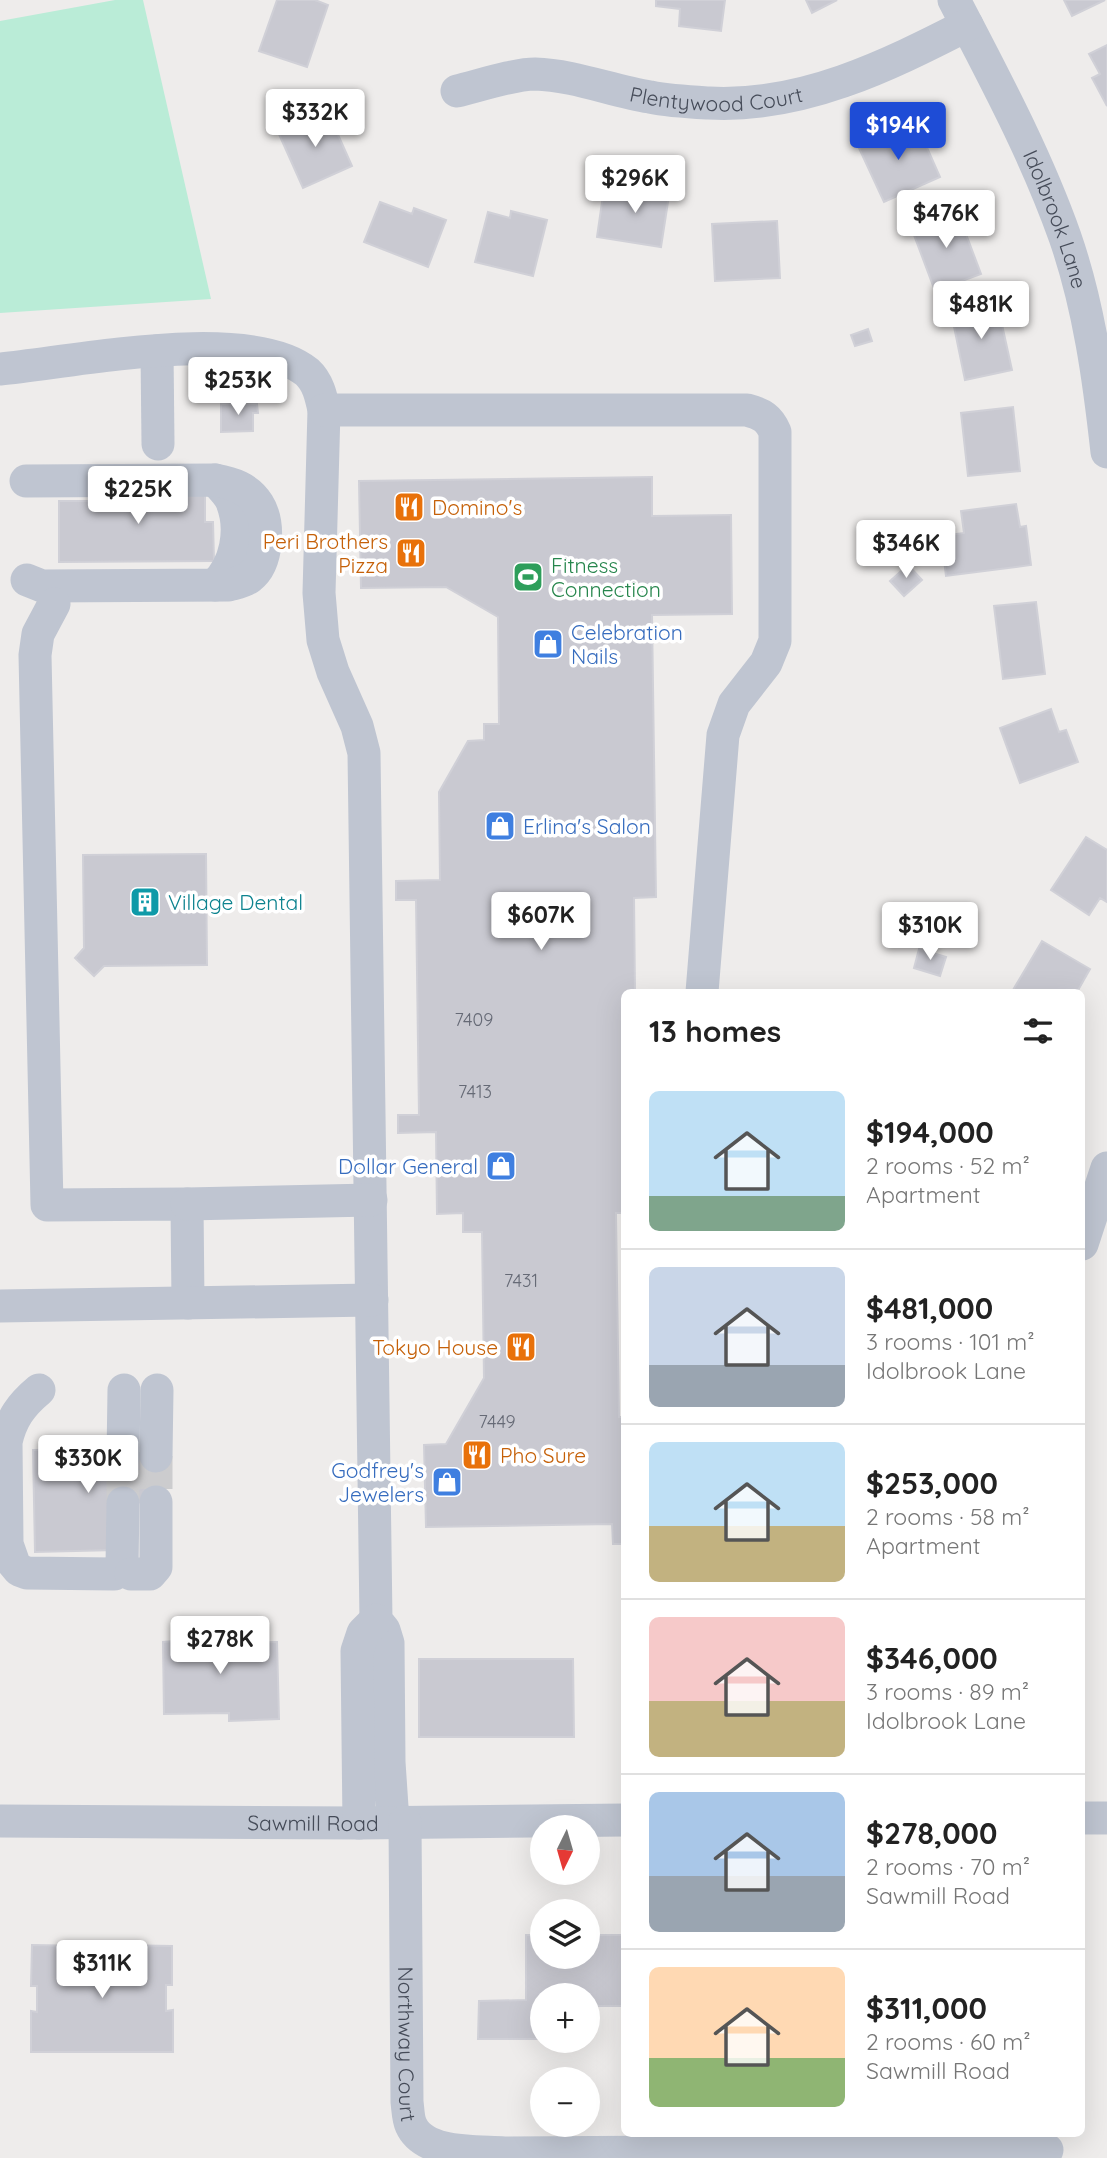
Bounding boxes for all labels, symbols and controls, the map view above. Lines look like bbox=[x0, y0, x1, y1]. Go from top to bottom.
street label: Plentywood Court bbox=[628, 80, 805, 116]
pin: $332K bbox=[266, 90, 364, 149]
text: $332K bbox=[282, 97, 348, 126]
pin: $194K bbox=[849, 102, 947, 162]
text: $194K bbox=[866, 110, 930, 139]
street label: Idolbrook Lane bbox=[1018, 146, 1093, 291]
pin: $296K bbox=[586, 156, 684, 215]
text: $296K bbox=[601, 163, 669, 192]
pin: $476K bbox=[897, 190, 995, 250]
text: $476K bbox=[913, 198, 979, 227]
pin: $481K bbox=[932, 282, 1030, 341]
text: $481K bbox=[949, 289, 1013, 318]
pin: $253K bbox=[189, 358, 287, 417]
text: $253K bbox=[204, 365, 272, 394]
pin: $225K bbox=[89, 466, 187, 526]
text: $225K bbox=[104, 474, 172, 503]
restaurant icon: Domino's bbox=[392, 490, 426, 524]
place label: Domino's bbox=[432, 494, 522, 520]
pin: $346K bbox=[857, 520, 955, 580]
place label: Peri Brothers Pizza bbox=[263, 528, 388, 578]
text: $346K bbox=[872, 528, 940, 557]
restaurant icon: Peri Brothers Pizza bbox=[394, 536, 428, 570]
place label: Fitness Connection bbox=[551, 552, 661, 602]
sports icon: Fitness Connection bbox=[511, 560, 545, 594]
place label: Celebration Nails bbox=[571, 619, 683, 669]
shop icon: Celebration Nails bbox=[531, 627, 565, 661]
shop icon: Erlina's Salon bbox=[483, 809, 517, 843]
place label: Erlina's Salon bbox=[523, 813, 651, 839]
building icon: Village Dental bbox=[128, 885, 162, 919]
place label: Village Dental bbox=[168, 889, 303, 915]
pin: $607K bbox=[492, 892, 590, 952]
text: $607K bbox=[507, 900, 575, 929]
pin: $310K bbox=[881, 902, 979, 962]
text: $310K bbox=[898, 910, 962, 939]
house number: 7409 bbox=[455, 1008, 493, 1031]
text: 13 homes bbox=[649, 1012, 781, 1050]
icon: filters bbox=[1019, 1012, 1057, 1050]
house number: 7413 bbox=[458, 1080, 492, 1103]
text: $194,000 bbox=[866, 1113, 994, 1151]
icon: home bbox=[705, 1119, 789, 1203]
shop icon: Dollar General bbox=[484, 1149, 518, 1183]
text: 2 rooms · 52 m² bbox=[866, 1151, 1030, 1180]
place label: Dollar General bbox=[338, 1153, 478, 1179]
text: Apartment bbox=[866, 1180, 980, 1209]
house number: 7431 bbox=[504, 1269, 538, 1292]
text: $481,000 bbox=[866, 1289, 993, 1327]
icon: home bbox=[705, 1295, 789, 1379]
text: 3 rooms · 101 m² bbox=[866, 1327, 1035, 1356]
restaurant icon: Tokyo House bbox=[504, 1330, 538, 1364]
place label: Tokyo House bbox=[372, 1334, 498, 1360]
text: Idolbrook Lane bbox=[866, 1356, 1026, 1385]
house number: 7449 bbox=[478, 1410, 516, 1433]
pin: $330K bbox=[39, 1436, 137, 1495]
restaurant icon: Pho Sure bbox=[460, 1438, 494, 1472]
place label: Pho Sure bbox=[500, 1442, 586, 1468]
text: $330K bbox=[54, 1443, 122, 1472]
place label: Godfrey's Jewelers bbox=[331, 1457, 424, 1507]
text: $253,000 bbox=[866, 1464, 998, 1502]
shop icon: Godfrey's Jewelers bbox=[430, 1465, 464, 1499]
icon: home bbox=[705, 1470, 789, 1554]
text: 2 rooms · 58 m² bbox=[866, 1502, 1029, 1531]
text: Apartment bbox=[866, 1531, 980, 1560]
pin: $278K bbox=[171, 1616, 269, 1676]
text: $278K bbox=[186, 1624, 254, 1653]
text: $346,000 bbox=[866, 1639, 998, 1677]
icon: home bbox=[705, 1645, 789, 1729]
text: 3 rooms · 89 m² bbox=[866, 1677, 1029, 1706]
text: Idolbrook Lane bbox=[866, 1706, 1026, 1735]
street label: Sawmill Road bbox=[247, 1809, 379, 1836]
text: $278,000 bbox=[866, 1814, 997, 1852]
north arrow bbox=[530, 1815, 600, 1885]
map controls bbox=[530, 1815, 600, 2137]
icon: home bbox=[705, 1820, 789, 1904]
text: 2 rooms · 70 m² bbox=[866, 1852, 1030, 1881]
text: Sawmill Road bbox=[866, 1881, 1010, 1910]
button: layers bbox=[530, 1899, 600, 1969]
pin: $311K bbox=[53, 1940, 151, 2000]
text: $311K bbox=[72, 1948, 132, 1977]
street label: Northway Court bbox=[393, 1966, 422, 2124]
button: + bbox=[530, 1983, 600, 2053]
text: $311,000 bbox=[866, 1989, 987, 2027]
icon: home bbox=[705, 1995, 789, 2079]
text: 2 rooms · 60 m² bbox=[866, 2027, 1031, 2056]
text: Sawmill Road bbox=[866, 2056, 1010, 2085]
button: − bbox=[530, 2067, 600, 2137]

